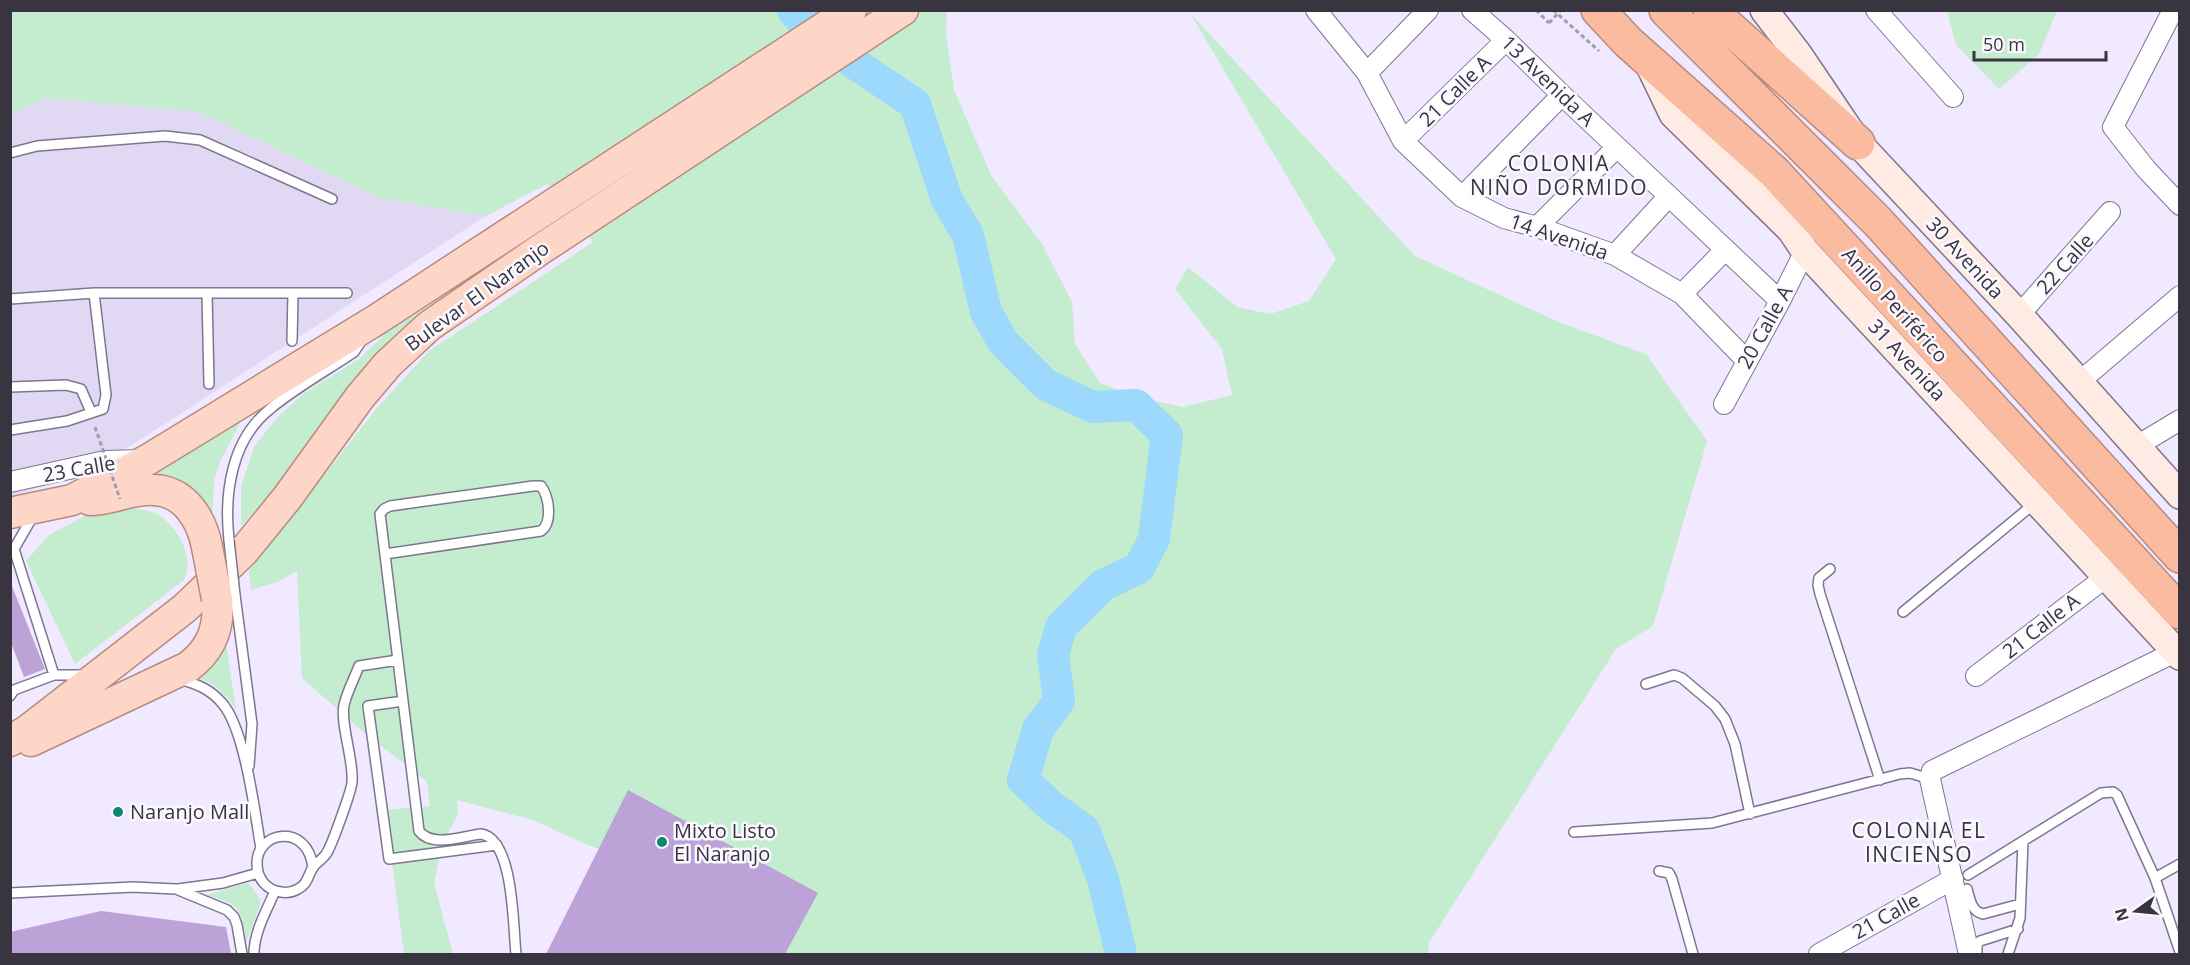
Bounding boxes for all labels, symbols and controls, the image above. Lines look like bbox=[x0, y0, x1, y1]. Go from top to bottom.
scale bar bbox=[1974, 24, 2106, 62]
street label: 13 Avenida A bbox=[1496, 29, 1601, 132]
text: 50 m bbox=[1983, 32, 2025, 56]
street label: 21 Calle A bbox=[1413, 49, 1497, 132]
district label: COLONIA NIÑO DORMIDO bbox=[1470, 149, 1648, 201]
street label: 14 Avenida bbox=[1506, 207, 1612, 266]
street label: 30 Avenida bbox=[1921, 211, 2010, 304]
street label: 22 Calle bbox=[2030, 227, 2099, 300]
street label: Bulevar El Naranjo bbox=[399, 234, 554, 357]
street label: Anillo Periférico bbox=[1836, 241, 1954, 368]
street label: 20 Calle A bbox=[1731, 280, 1799, 373]
street label: 31 Avenida bbox=[1863, 313, 1952, 406]
street label: 23 Calle bbox=[41, 449, 117, 488]
street label: 21 Calle A bbox=[1997, 587, 2085, 664]
place label: Naranjo Mall bbox=[130, 798, 249, 825]
marker: Naranjo Mall bbox=[111, 805, 125, 819]
district label: COLONIA EL INCIENSO bbox=[1852, 816, 1986, 868]
place label: Mixto Listo El Naranjo bbox=[674, 817, 776, 867]
marker: Mixto Listo El Naranjo bbox=[655, 835, 669, 849]
north arrow bbox=[2106, 881, 2166, 941]
street label: 21 Calle bbox=[1847, 886, 1924, 945]
text: N bbox=[2109, 906, 2134, 924]

